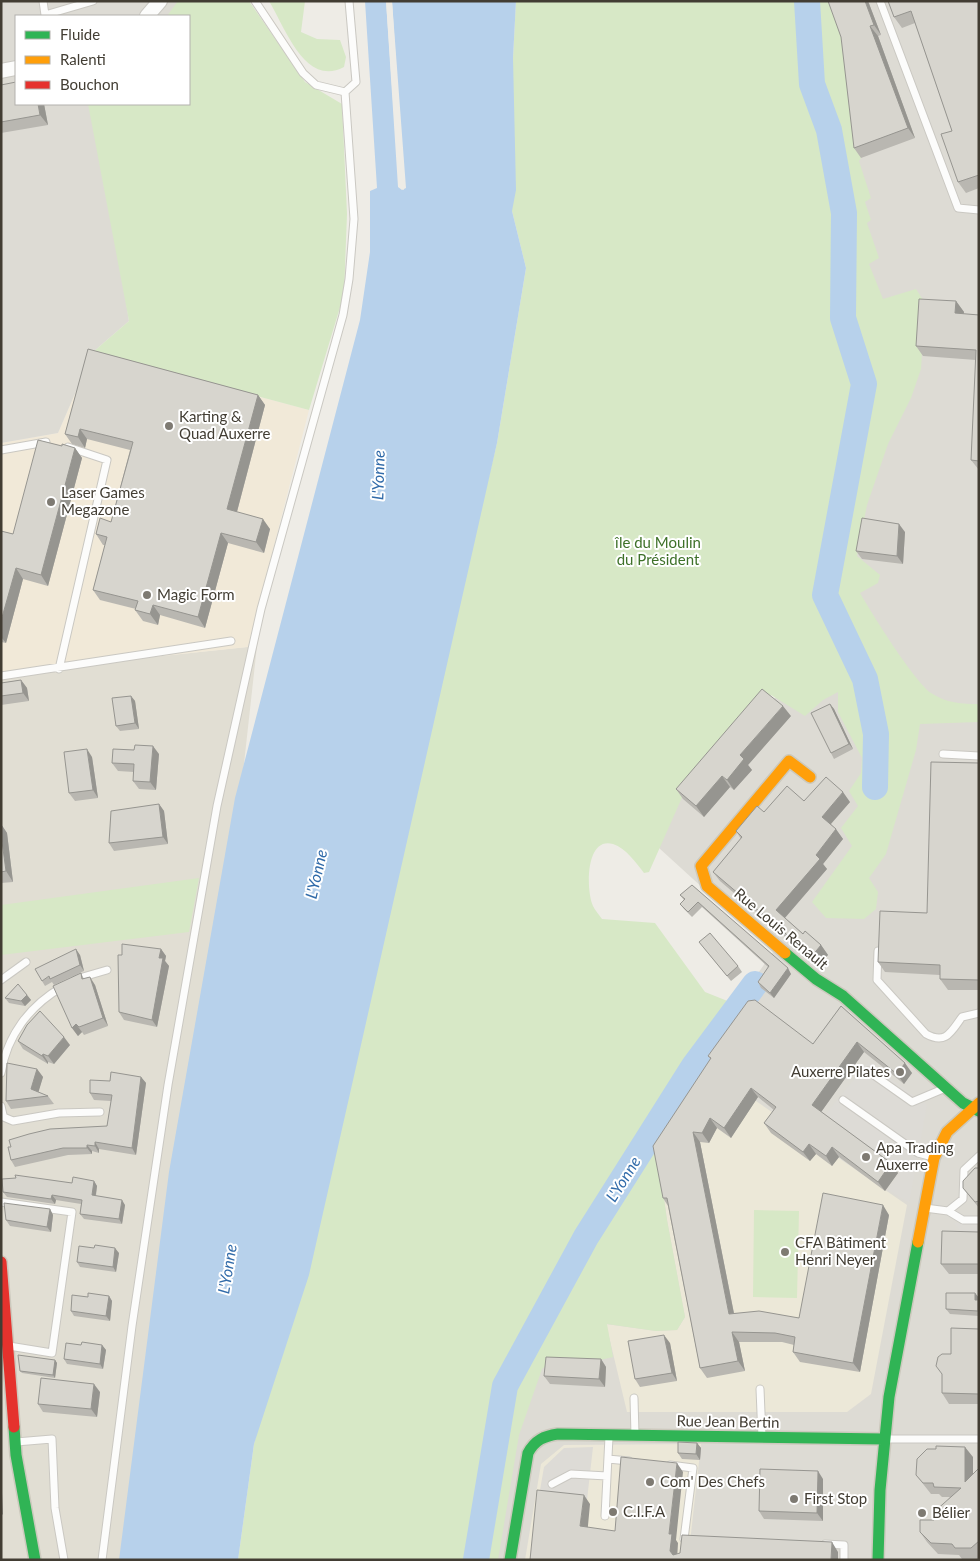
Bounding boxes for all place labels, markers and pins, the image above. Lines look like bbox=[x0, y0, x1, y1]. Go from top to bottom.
place label: Karting & Quad Auxerre bbox=[179, 407, 270, 442]
marker: Karting & Quad Auxerre bbox=[163, 420, 175, 432]
place label: Laser Games Megazone bbox=[61, 483, 145, 518]
marker: Laser Games Megazone bbox=[45, 496, 57, 508]
place label: Magic Form bbox=[157, 585, 235, 603]
marker: Magic Form bbox=[141, 589, 153, 601]
place label: Auxerre Pilates bbox=[791, 1062, 890, 1080]
marker: Auxerre Pilates bbox=[894, 1066, 906, 1078]
place label: Apa Trading Auxerre bbox=[876, 1138, 954, 1173]
marker: Apa Trading Auxerre bbox=[860, 1151, 872, 1163]
place label: CFA Bâtiment Henri Neyer bbox=[795, 1233, 887, 1268]
marker: CFA Bâtiment Henri Neyer bbox=[779, 1246, 791, 1258]
place label: Com' Des Chefs bbox=[660, 1472, 765, 1490]
marker: Com' Des Chefs bbox=[644, 1476, 656, 1488]
place label: First Stop bbox=[804, 1489, 867, 1507]
marker: First Stop bbox=[788, 1493, 800, 1505]
place label: C.I.F.A bbox=[623, 1502, 666, 1520]
place label: Bélier bbox=[932, 1503, 971, 1521]
marker: C.I.F.A bbox=[607, 1506, 619, 1518]
marker: Bélier bbox=[916, 1507, 928, 1519]

